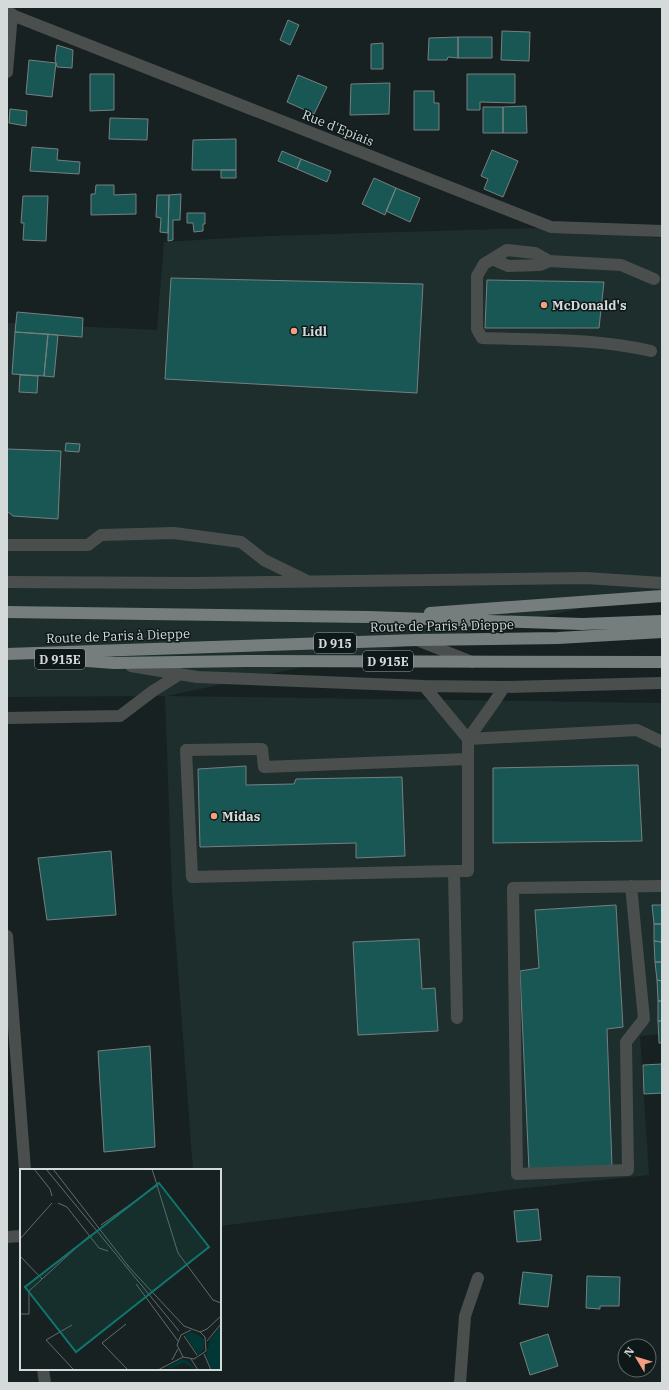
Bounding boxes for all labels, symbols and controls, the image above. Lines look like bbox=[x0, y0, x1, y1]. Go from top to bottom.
street label: Rue d'Epiais bbox=[300, 106, 376, 150]
place label: McDonald's bbox=[552, 297, 627, 314]
marker: McDonald's bbox=[539, 300, 549, 310]
place label: Lidl bbox=[302, 323, 327, 340]
marker: Lidl bbox=[289, 326, 299, 336]
street label: Route de Paris à Dieppe bbox=[370, 616, 514, 636]
street label: Route de Paris à Dieppe bbox=[46, 625, 190, 647]
road number: D 915 bbox=[314, 633, 356, 653]
road number: D 915E bbox=[35, 649, 85, 669]
road number: D 915E bbox=[363, 651, 413, 671]
place label: Midas bbox=[222, 808, 261, 825]
marker: Midas bbox=[209, 811, 219, 821]
inset map bbox=[20, 1169, 221, 1370]
north arrow bbox=[617, 1338, 657, 1378]
text: N bbox=[621, 1344, 637, 1360]

